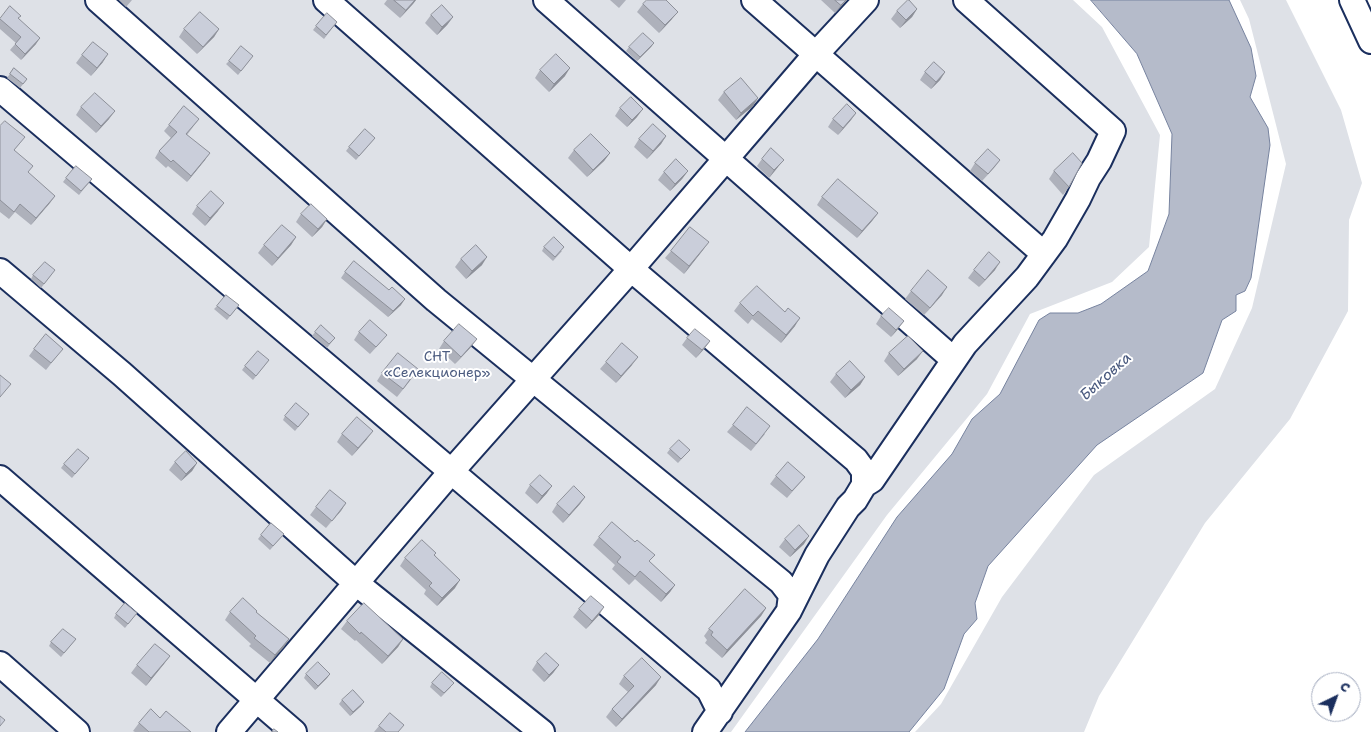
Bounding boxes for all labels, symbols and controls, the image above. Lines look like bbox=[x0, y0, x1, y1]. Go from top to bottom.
park label: СНТ «Селекционер» bbox=[384, 349, 490, 382]
water label: Быковка bbox=[1076, 349, 1136, 405]
north arrow bbox=[1311, 672, 1361, 722]
text: С bbox=[1336, 677, 1355, 696]

